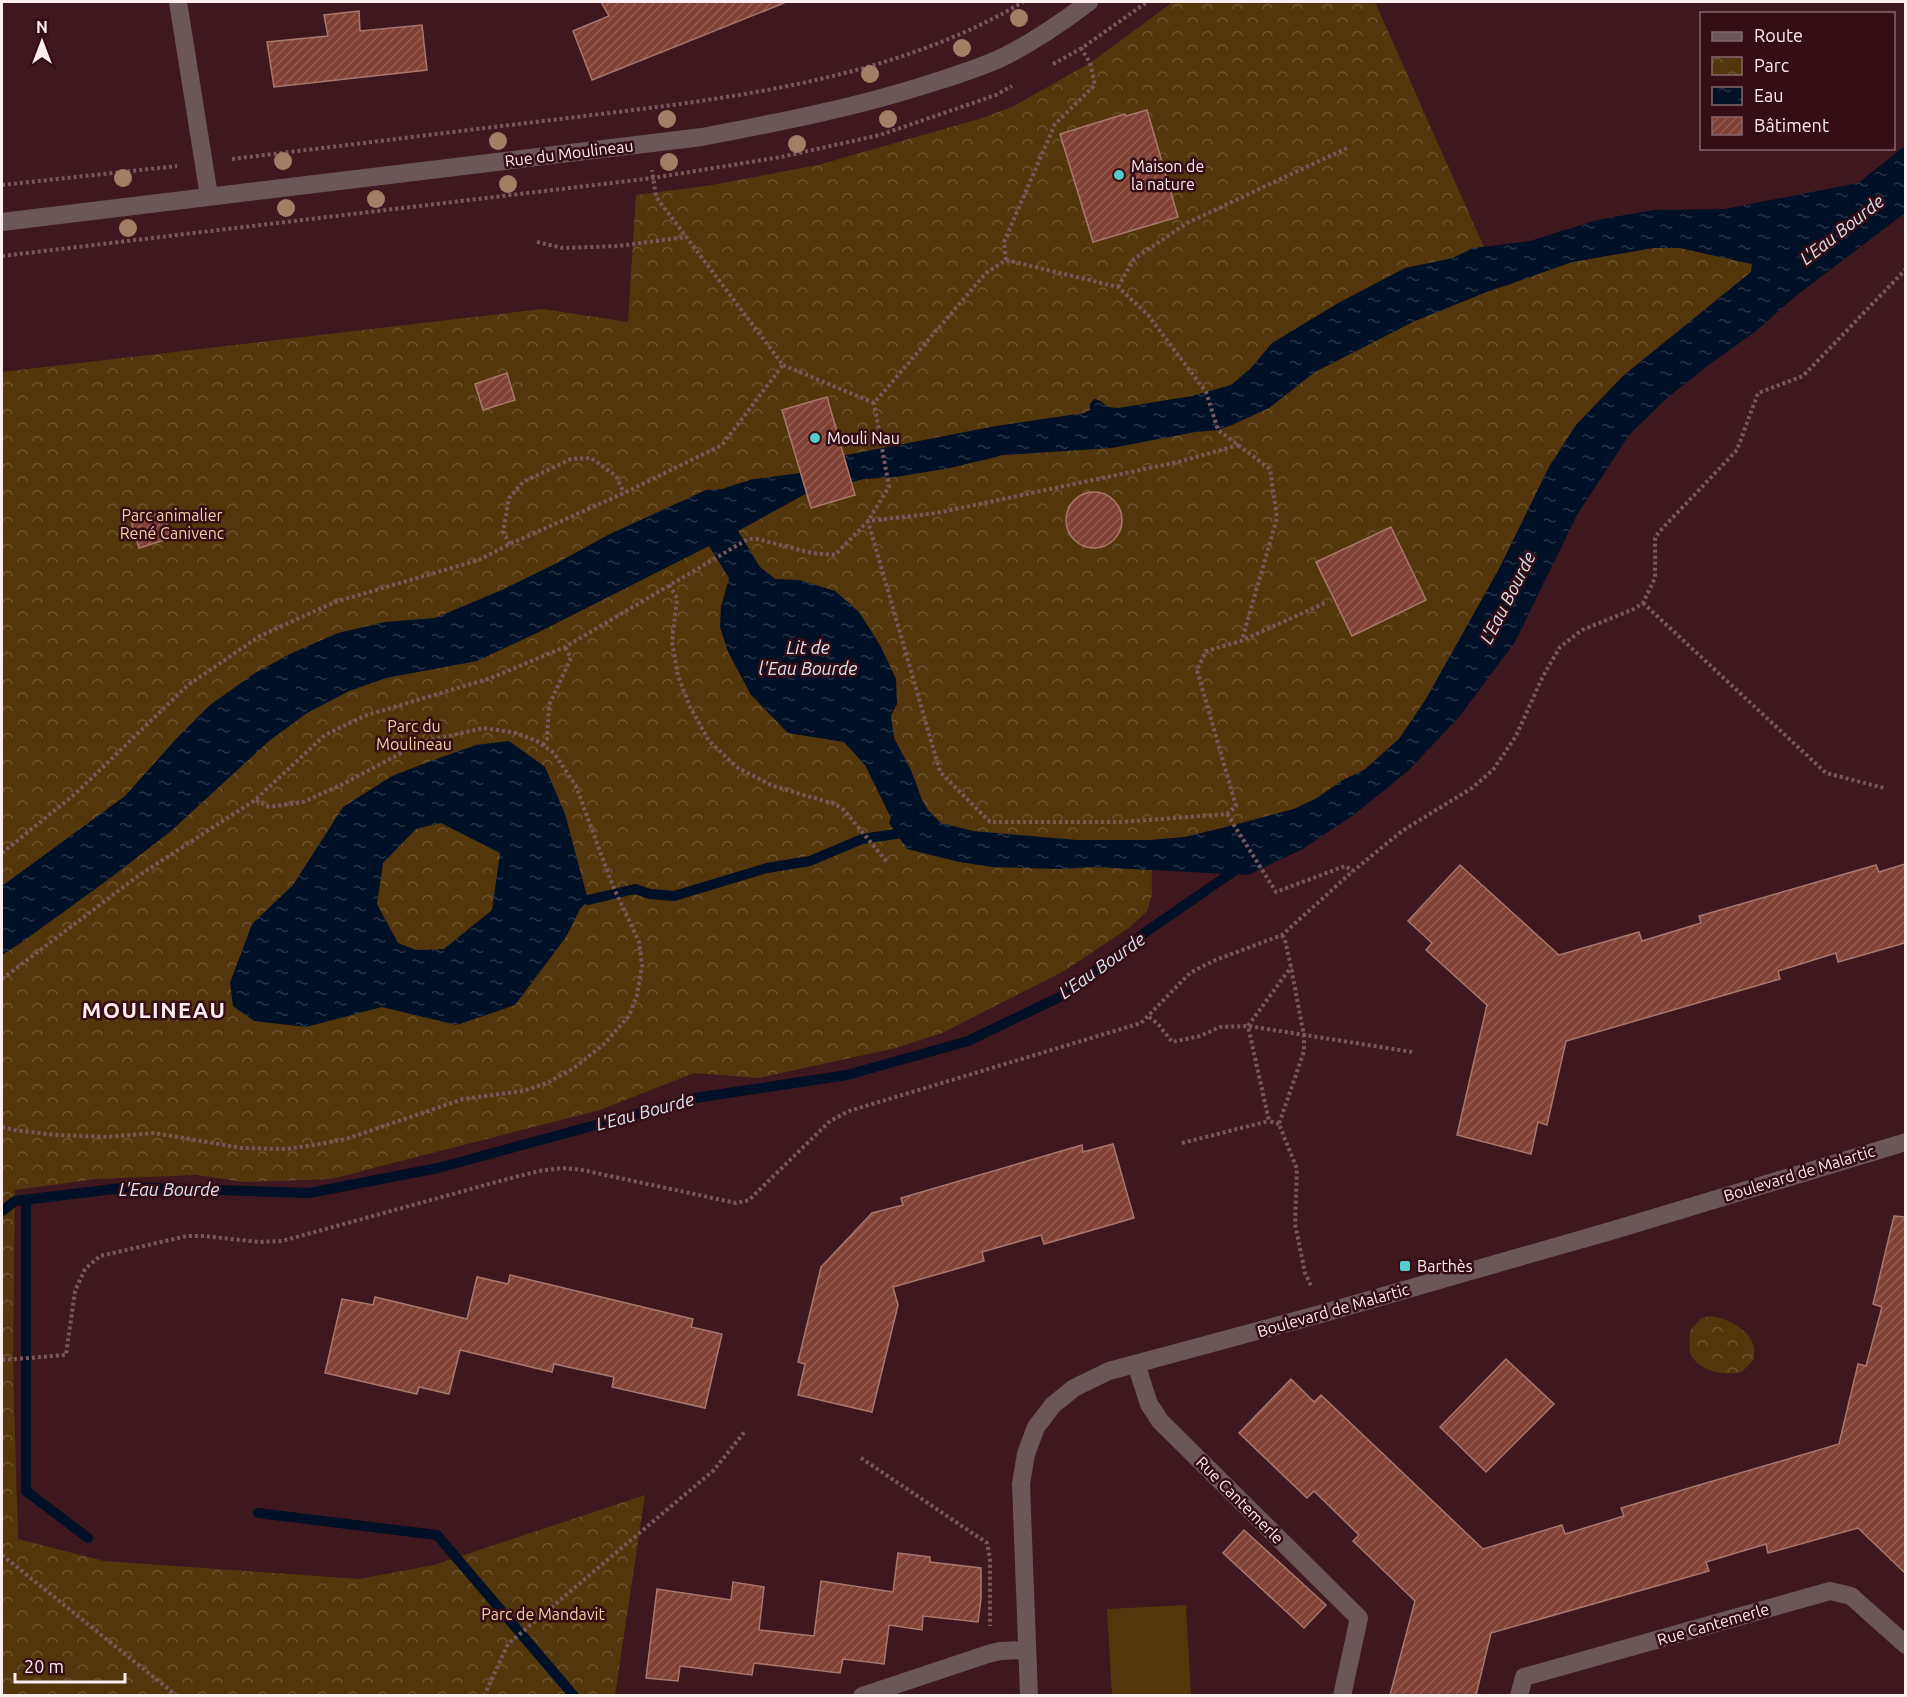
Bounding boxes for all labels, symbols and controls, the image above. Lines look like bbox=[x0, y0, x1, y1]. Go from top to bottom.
north arrow bbox=[12, 12, 72, 72]
legend bbox=[1700, 12, 1895, 150]
text: N bbox=[36, 18, 48, 36]
text: Route bbox=[1754, 25, 1803, 45]
text: Parc bbox=[1754, 55, 1789, 75]
text: Eau bbox=[1754, 85, 1784, 105]
text: Bâtiment bbox=[1754, 115, 1829, 135]
street label: Rue du Moulineau bbox=[504, 136, 634, 170]
place label: Maison de la nature bbox=[1131, 157, 1204, 193]
marker: Maison de la nature bbox=[1112, 168, 1126, 182]
water label: L'Eau Bourde bbox=[1796, 190, 1887, 268]
place label: Mouli Nau bbox=[827, 429, 900, 447]
marker: Mouli Nau bbox=[808, 431, 822, 445]
park label: Parc animalier René Canivenc bbox=[120, 506, 225, 542]
water label: L'Eau Bourde bbox=[1475, 548, 1539, 647]
water label: Lit de l'Eau Bourde bbox=[759, 637, 857, 678]
park label: Parc du Moulineau bbox=[376, 717, 452, 753]
water label: L'Eau Bourde bbox=[1054, 928, 1148, 1002]
district label: MOULINEAU bbox=[82, 997, 226, 1022]
water label: L'Eau Bourde bbox=[594, 1088, 696, 1134]
street label: Boulevard de Malartic bbox=[1721, 1141, 1877, 1205]
water label: L'Eau Bourde bbox=[119, 1179, 219, 1199]
place label: Barthès bbox=[1417, 1257, 1473, 1275]
marker: Barthès bbox=[1398, 1259, 1412, 1273]
street label: Boulevard de Malartic bbox=[1255, 1280, 1411, 1340]
street label: Rue Cantemerle bbox=[1193, 1453, 1287, 1547]
street label: Rue Cantemerle bbox=[1655, 1599, 1771, 1649]
park label: Parc de Mandavit bbox=[481, 1605, 605, 1623]
scale bar bbox=[15, 1646, 124, 1684]
text: 20 m bbox=[24, 1656, 64, 1676]

